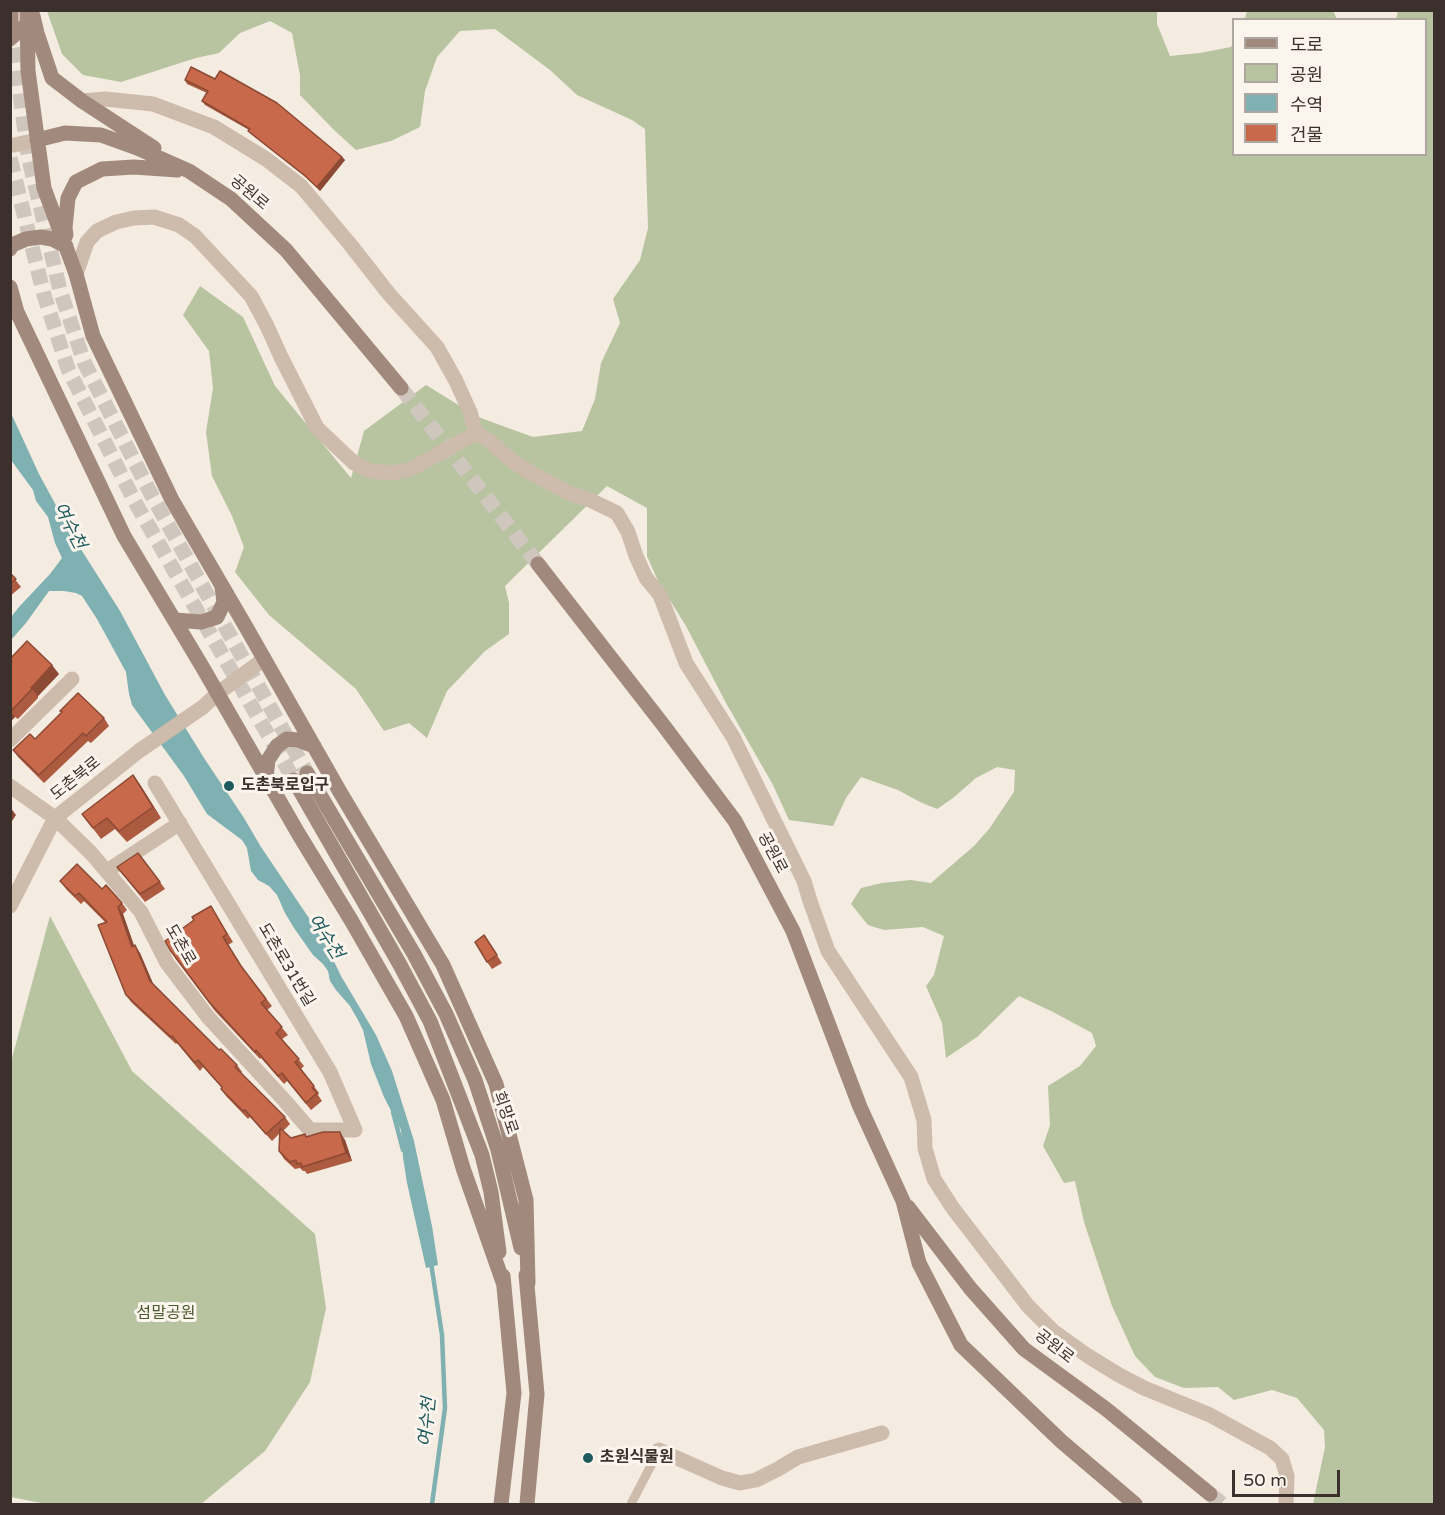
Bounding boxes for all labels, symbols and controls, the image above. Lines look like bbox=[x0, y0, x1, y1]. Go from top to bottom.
legend bbox=[1232, 18, 1427, 156]
text: 도로 bbox=[1290, 34, 1323, 56]
text: 공원 bbox=[1290, 64, 1323, 86]
text: 수역 bbox=[1290, 94, 1323, 116]
text: 건물 bbox=[1290, 124, 1323, 146]
street label: 공원로 bbox=[226, 171, 272, 215]
water label: 여수천 bbox=[48, 499, 90, 553]
street label: 도촌북로 bbox=[47, 753, 105, 805]
place label: 도촌북로입구 bbox=[241, 776, 329, 796]
marker: 도촌북로입구 bbox=[222, 779, 236, 793]
street label: 공원로 bbox=[753, 829, 791, 877]
water label: 여수천 bbox=[302, 910, 348, 964]
street label: 도촌로31번길 bbox=[254, 920, 318, 1010]
street label: 도촌로 bbox=[161, 921, 199, 969]
street label: 희망로 bbox=[489, 1089, 521, 1137]
park label: 섬말공원 bbox=[137, 1304, 195, 1324]
street label: 공원로 bbox=[1031, 1326, 1077, 1368]
water label: 여수천 bbox=[415, 1396, 441, 1448]
place label: 초원식물원 bbox=[600, 1448, 674, 1468]
marker: 초원식물원 bbox=[581, 1451, 595, 1465]
scale bar bbox=[1235, 1458, 1343, 1496]
text: 50 m bbox=[1243, 1469, 1287, 1491]

